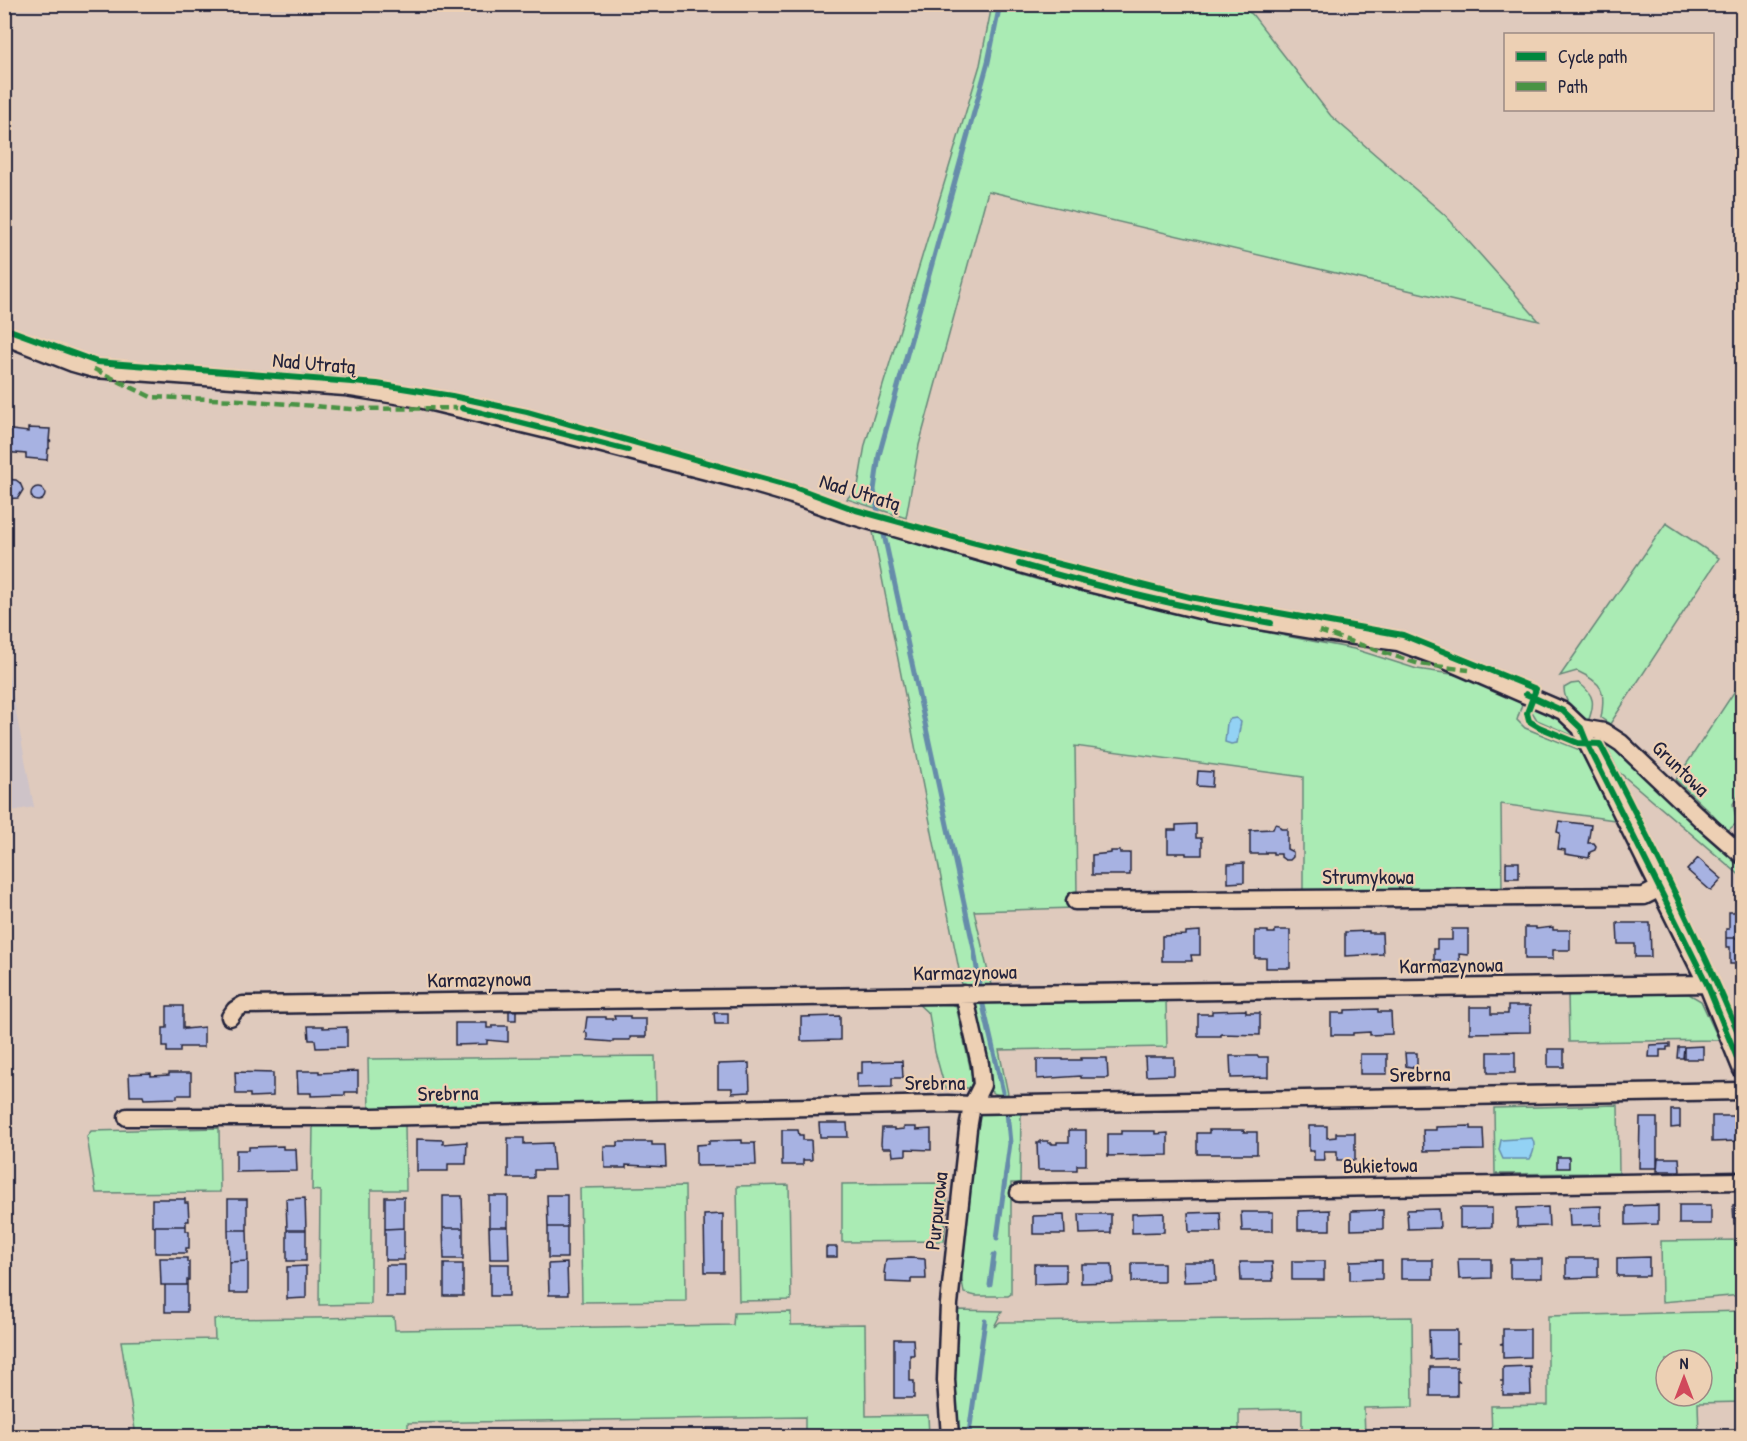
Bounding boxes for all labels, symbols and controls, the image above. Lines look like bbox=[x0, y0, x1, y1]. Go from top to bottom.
legend bbox=[1504, 33, 1714, 111]
text: Cycle path bbox=[1558, 44, 1628, 69]
text: Path bbox=[1558, 74, 1588, 99]
street label: Nad Utratą bbox=[271, 345, 358, 381]
street label: Nad Utratą bbox=[816, 466, 906, 519]
street label: Gruntowa bbox=[1646, 733, 1716, 803]
street label: Strumykowa bbox=[1322, 862, 1414, 891]
street label: Karmazynowa bbox=[1399, 950, 1503, 980]
street label: Karmazynowa bbox=[913, 957, 1017, 987]
street label: Karmazynowa bbox=[427, 964, 531, 994]
street label: Srebrna bbox=[1389, 1059, 1451, 1089]
street label: Srebrna bbox=[905, 1068, 965, 1097]
street label: Srebrna bbox=[417, 1078, 479, 1108]
street label: Bukietowa bbox=[1343, 1150, 1417, 1180]
street label: Purpurowa bbox=[917, 1170, 955, 1252]
north arrow bbox=[1654, 1348, 1714, 1408]
text: N bbox=[1680, 1352, 1689, 1374]

